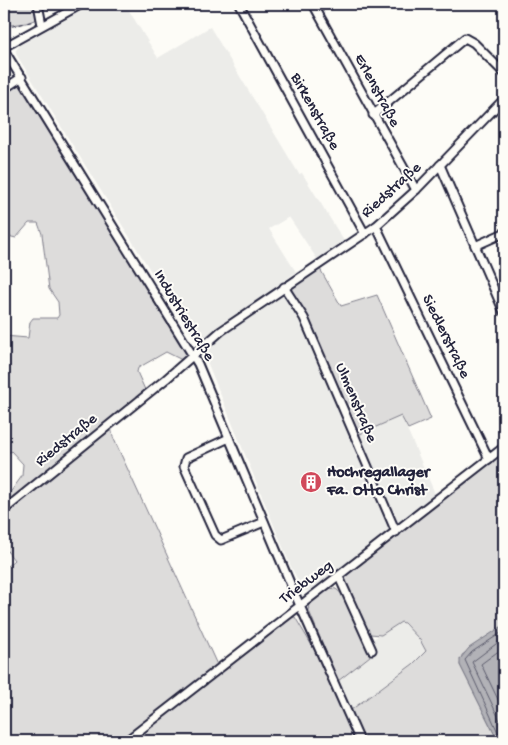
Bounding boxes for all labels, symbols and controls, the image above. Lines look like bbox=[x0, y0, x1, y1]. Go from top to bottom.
street label: Erlenstraße bbox=[349, 51, 404, 131]
street label: Birkenstraße bbox=[285, 69, 343, 155]
street label: Riedstraße bbox=[358, 159, 427, 223]
street label: Industriestraße bbox=[148, 267, 218, 366]
street label: Siedlerstraße bbox=[417, 292, 474, 383]
street label: Ulmenstraße bbox=[330, 360, 381, 446]
street label: Riedstraße bbox=[32, 410, 102, 472]
place label: Hochregallager Fa. Otto Christ bbox=[326, 464, 432, 501]
building icon: Hochregallager Fa. Otto Christ bbox=[299, 470, 323, 494]
street label: Triebweg bbox=[276, 557, 337, 610]

